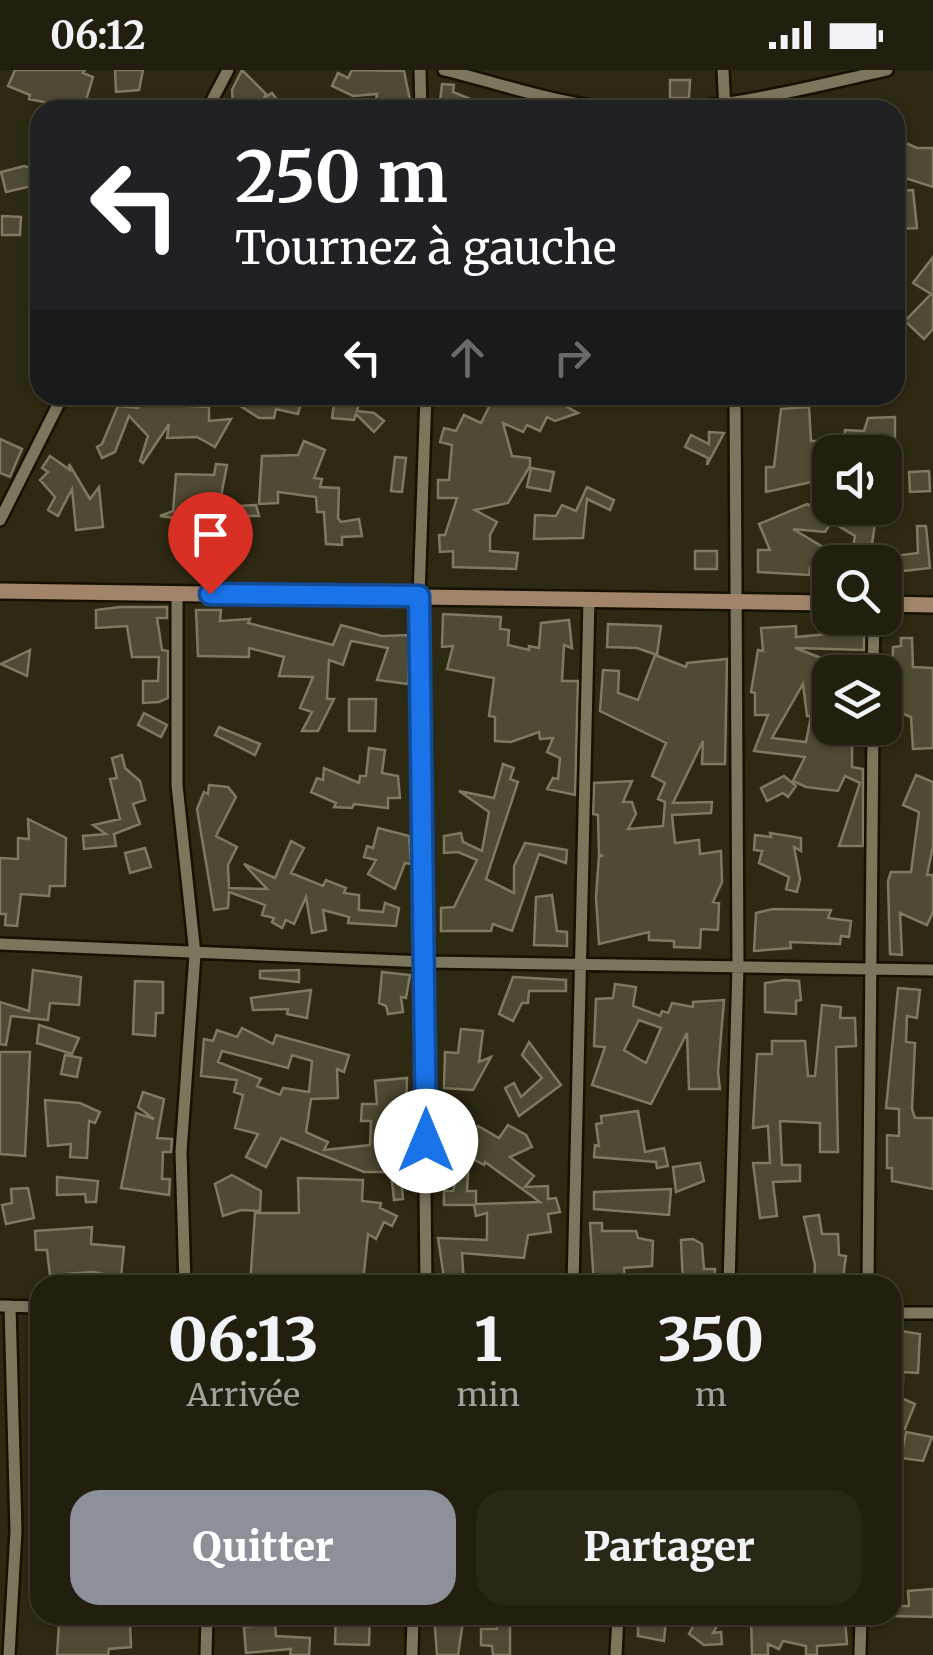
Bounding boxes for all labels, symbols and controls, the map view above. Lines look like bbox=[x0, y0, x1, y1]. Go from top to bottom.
text: 06:12 bbox=[50, 12, 146, 59]
text: 250 m bbox=[235, 133, 448, 221]
icon: left bbox=[70, 140, 200, 270]
text: Tournez à gauche bbox=[235, 220, 617, 276]
icon: left bbox=[335, 330, 390, 385]
icon: ahead bbox=[440, 330, 495, 385]
icon: right bbox=[545, 330, 600, 385]
map controls bbox=[812, 435, 902, 745]
button: sound bbox=[812, 435, 902, 525]
pin bbox=[168, 492, 253, 595]
icon: arrive bbox=[183, 507, 238, 562]
button: search bbox=[812, 545, 902, 635]
button: layers bbox=[812, 655, 902, 745]
position arrow bbox=[374, 1089, 478, 1193]
text: 06:13 bbox=[168, 1302, 319, 1377]
text: 1 bbox=[474, 1302, 502, 1377]
text: 350 bbox=[658, 1302, 764, 1377]
text: Arrivée bbox=[187, 1375, 300, 1415]
text: min bbox=[457, 1375, 520, 1415]
text: m bbox=[695, 1375, 727, 1415]
button: Quitter bbox=[70, 1490, 456, 1605]
button: Partager bbox=[476, 1490, 862, 1605]

